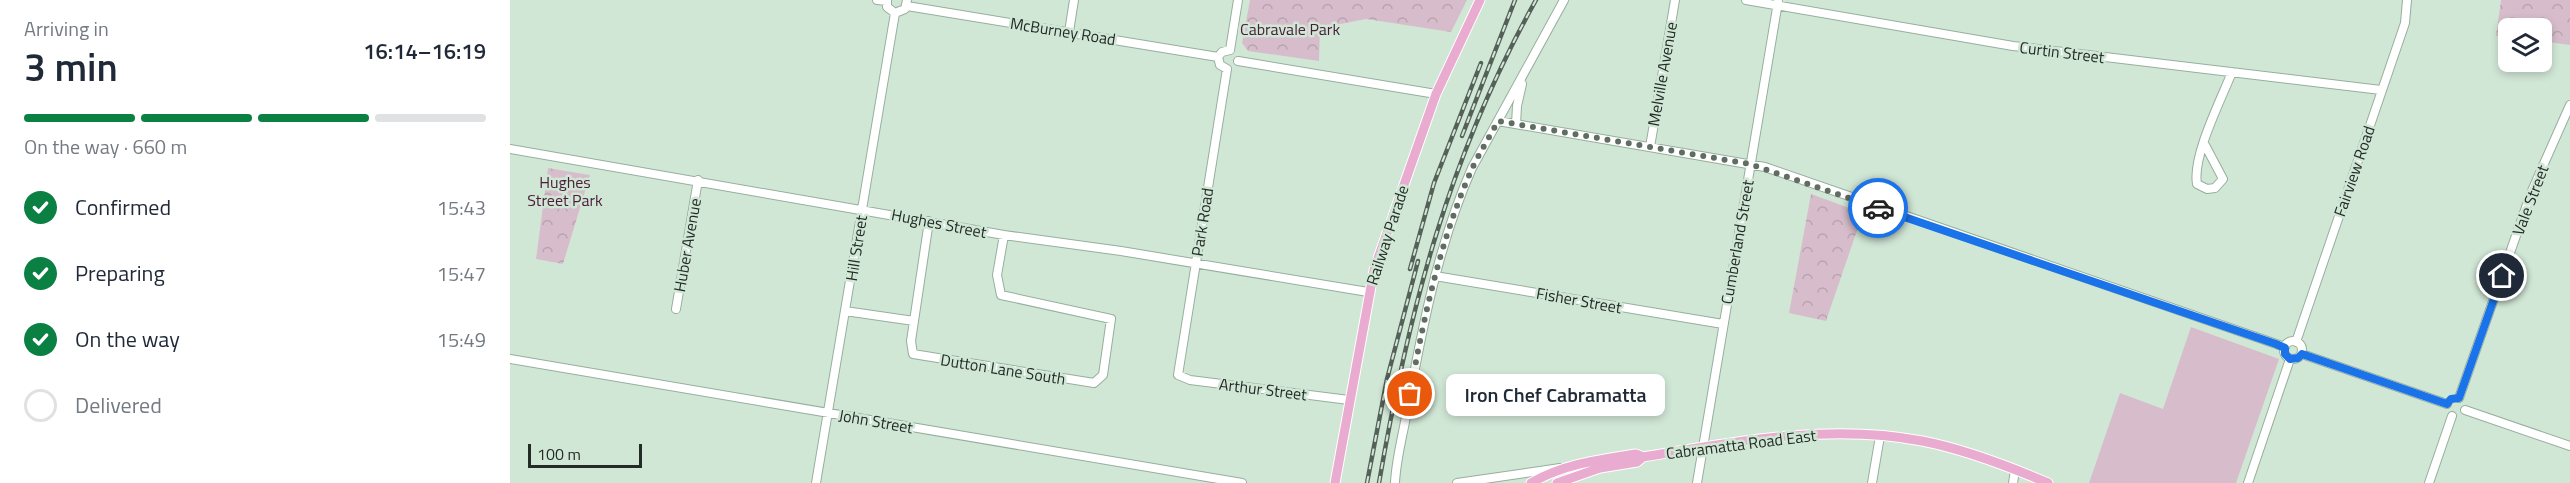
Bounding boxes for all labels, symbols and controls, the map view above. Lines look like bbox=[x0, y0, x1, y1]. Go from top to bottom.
street label: McBurney Road bbox=[1008, 11, 1118, 51]
text: Arriving in bbox=[24, 13, 109, 44]
park label: Cabravale Park bbox=[1240, 17, 1340, 41]
map controls bbox=[2498, 18, 2552, 72]
button: layers bbox=[2498, 18, 2552, 72]
street label: Melville Avenue bbox=[1641, 20, 1683, 128]
text: 16:14–16:19 bbox=[363, 34, 486, 68]
street label: Curtin Street bbox=[2018, 35, 2106, 69]
text: 3 min bbox=[24, 37, 118, 96]
street label: Fairview Road bbox=[2327, 122, 2381, 220]
text: On the way · 660 m bbox=[24, 131, 187, 162]
street label: Vale Street bbox=[2506, 161, 2554, 239]
park label: Hughes Street Park bbox=[527, 170, 603, 212]
street label: Cumberland Street bbox=[1714, 178, 1760, 306]
courier bbox=[1848, 178, 1908, 238]
street label: Railway Parade bbox=[1360, 182, 1414, 288]
street label: Park Road bbox=[1185, 186, 1219, 258]
text: Confirmed bbox=[75, 190, 171, 224]
icon: check bbox=[24, 191, 57, 224]
text: 15:43 bbox=[437, 192, 486, 223]
icon: car bbox=[1862, 192, 1895, 225]
street label: Huber Avenue bbox=[667, 196, 707, 294]
street label: Hughes Street bbox=[889, 202, 989, 244]
street label: Hill Street bbox=[839, 213, 873, 283]
pin bbox=[2476, 250, 2527, 301]
text: Preparing bbox=[75, 256, 165, 290]
icon: check bbox=[24, 257, 57, 290]
text: 15:47 bbox=[437, 258, 486, 289]
icon: home bbox=[2485, 259, 2518, 292]
street label: Fisher Street bbox=[1534, 281, 1624, 319]
text: On the way bbox=[75, 322, 180, 356]
icon: check bbox=[24, 323, 57, 356]
text: 15:49 bbox=[437, 324, 486, 355]
street label: Dutton Lane South bbox=[939, 347, 1067, 391]
pin bbox=[1384, 368, 1435, 419]
street label: Arthur Street bbox=[1218, 372, 1309, 406]
callout: Iron Chef Cabramatta bbox=[1446, 373, 1665, 415]
icon: bag bbox=[1393, 377, 1426, 410]
text: Iron Chef Cabramatta bbox=[1464, 379, 1647, 410]
text: Delivered bbox=[75, 388, 162, 422]
street label: John Street bbox=[837, 403, 915, 439]
street label: Cabramatta Road East bbox=[1665, 423, 1818, 465]
scale bar bbox=[528, 441, 642, 468]
text: 100 m bbox=[537, 442, 581, 466]

